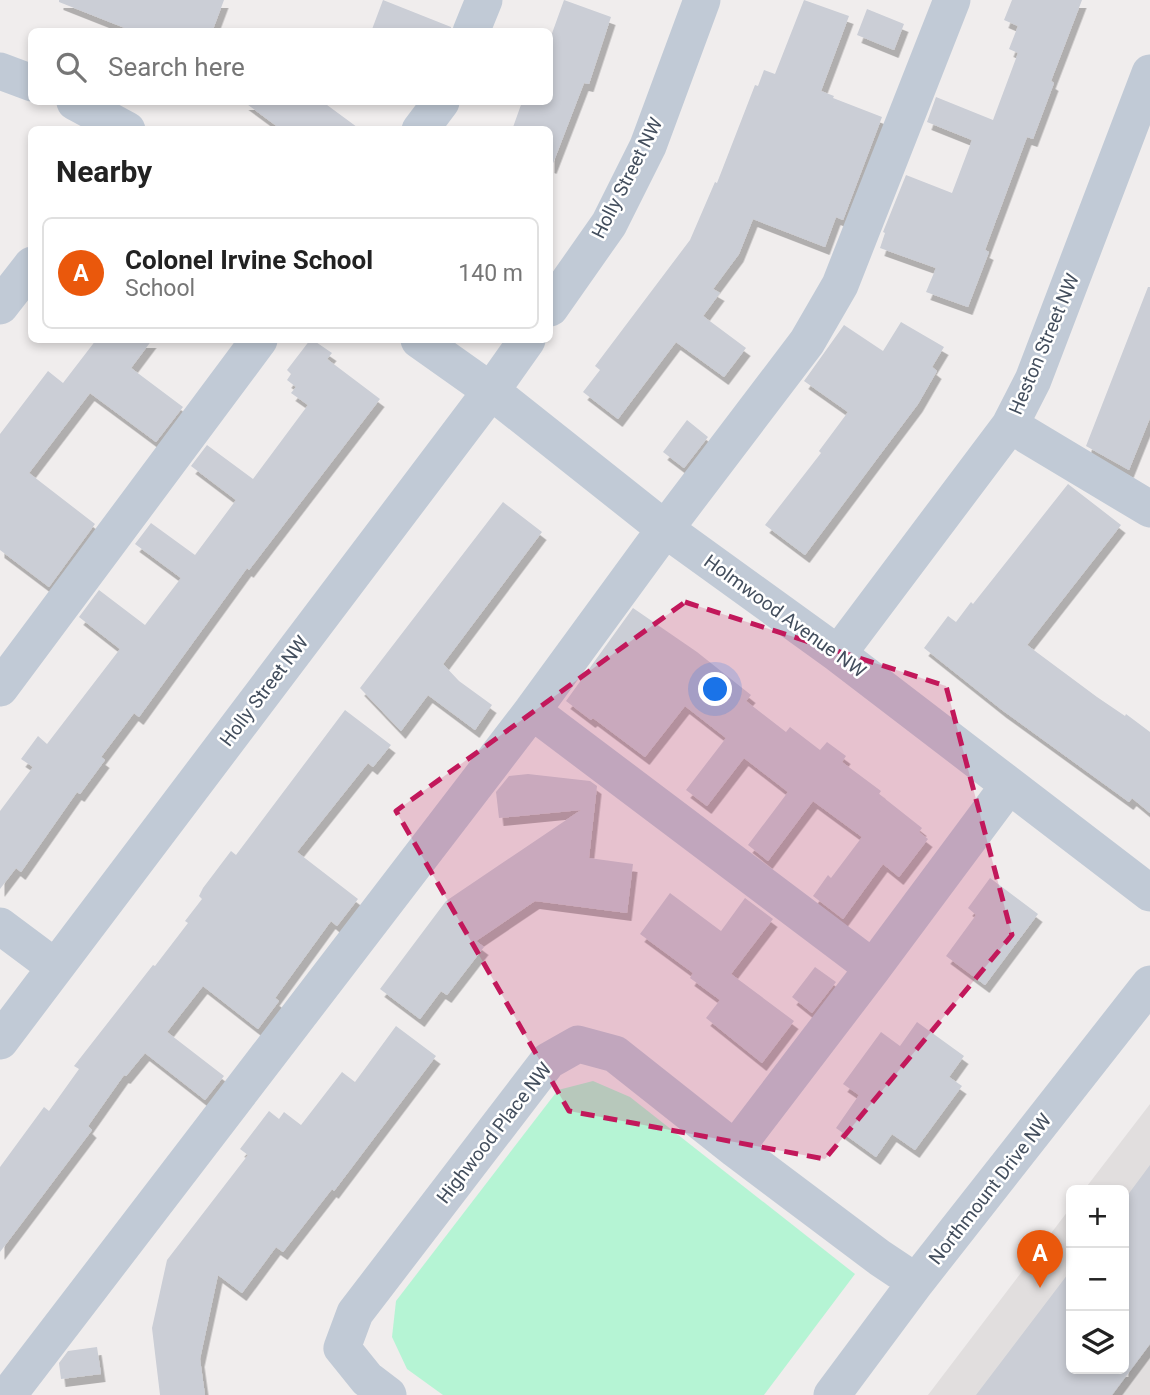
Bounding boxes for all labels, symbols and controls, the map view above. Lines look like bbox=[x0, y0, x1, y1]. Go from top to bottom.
search box bbox=[28, 28, 553, 105]
icon: search bbox=[52, 48, 90, 86]
text: Search here bbox=[108, 52, 245, 82]
street label: Holly Street NW bbox=[587, 114, 667, 242]
text: Nearby bbox=[56, 154, 152, 189]
text: Colonel Irvine School bbox=[125, 245, 373, 275]
text: A bbox=[73, 260, 89, 287]
text: 140 m bbox=[458, 260, 523, 287]
street label: Heston Street NW bbox=[1004, 270, 1084, 418]
text: School bbox=[125, 275, 195, 302]
street label: Holmwood Avenue NW bbox=[700, 550, 870, 682]
street label: Holly Street NW bbox=[215, 631, 313, 751]
your location bbox=[698, 672, 732, 706]
street label: Highwood Place NW bbox=[432, 1058, 556, 1208]
street label: Northmount Drive NW bbox=[924, 1109, 1056, 1269]
map controls bbox=[1066, 1185, 1129, 1374]
button: + bbox=[1066, 1185, 1129, 1248]
pin: A bbox=[1017, 1230, 1063, 1288]
button: − bbox=[1066, 1248, 1129, 1311]
button: layers bbox=[1066, 1311, 1129, 1374]

